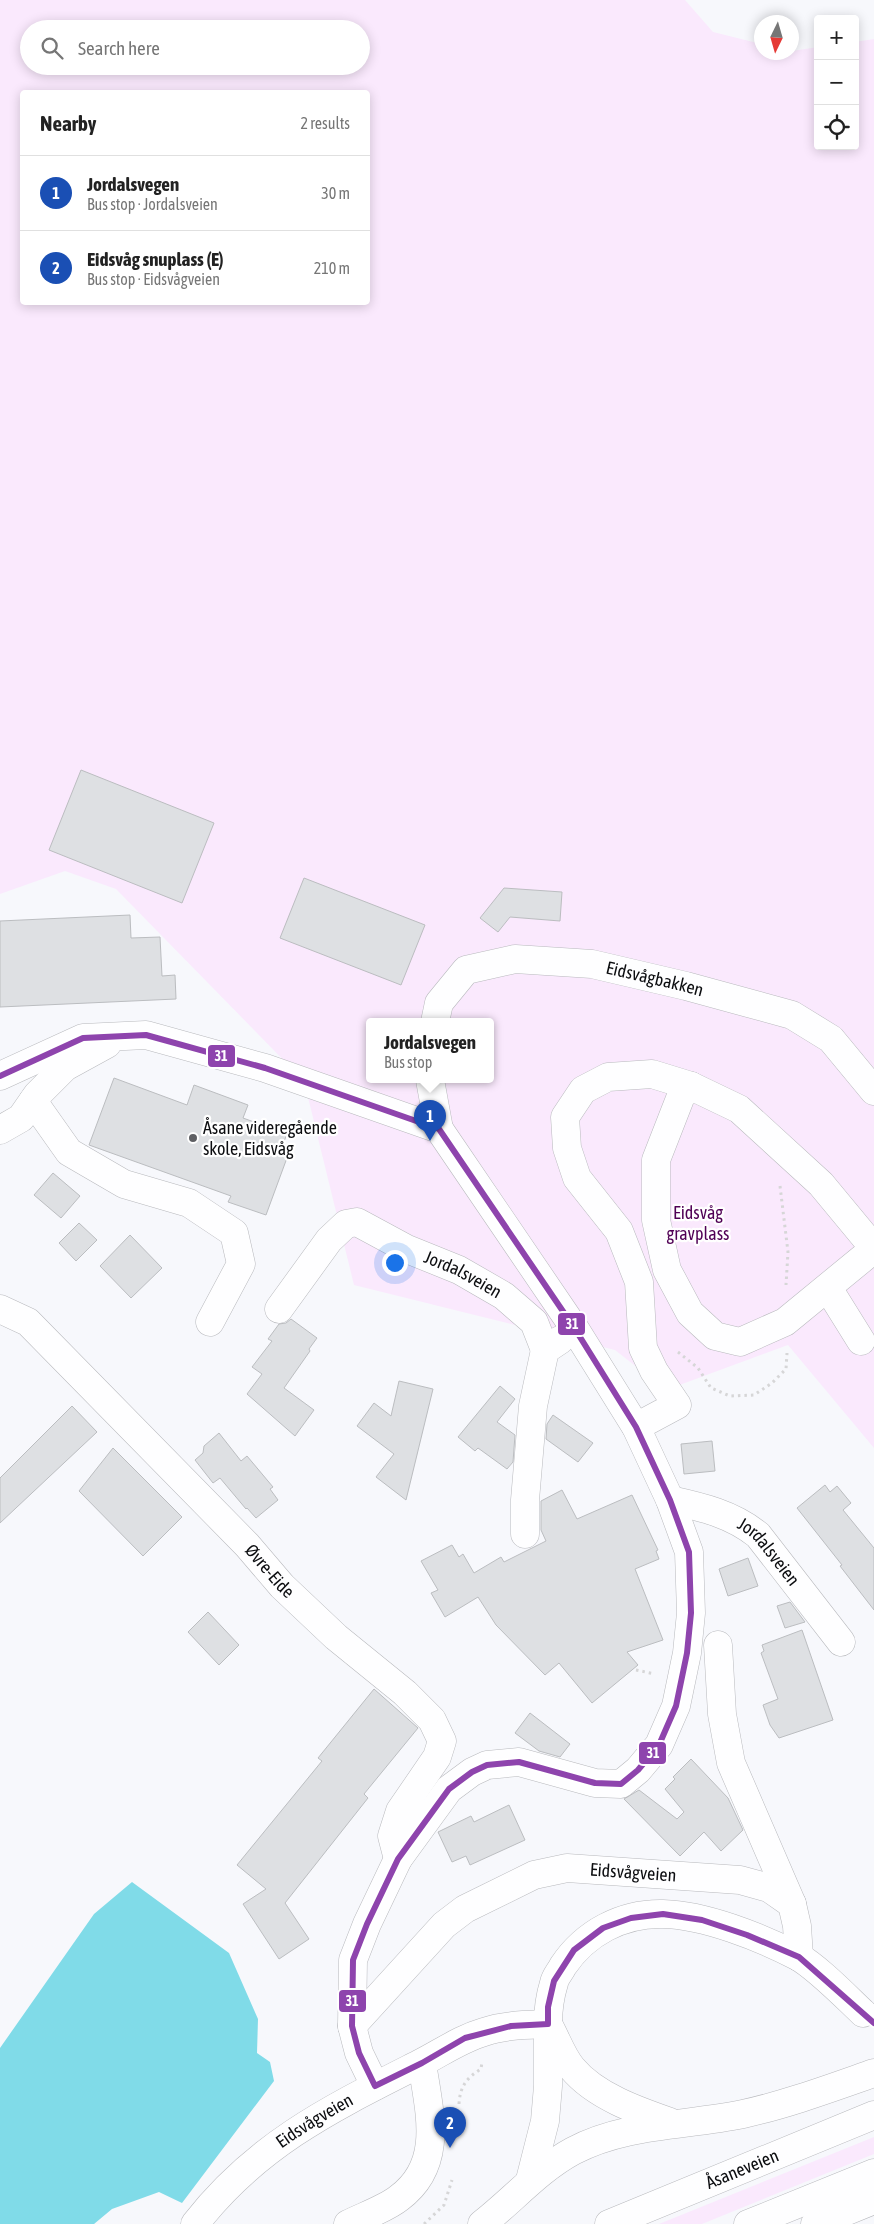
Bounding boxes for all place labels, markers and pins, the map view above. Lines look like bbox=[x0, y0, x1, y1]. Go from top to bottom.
pin: 1 bbox=[414, 1100, 446, 1141]
place label: Åsane videregående skole, Eidsvåg bbox=[203, 1117, 337, 1159]
marker: Åsane videregående skole, Eidsvåg bbox=[187, 1132, 199, 1144]
pin: 2 bbox=[434, 2107, 466, 2148]

